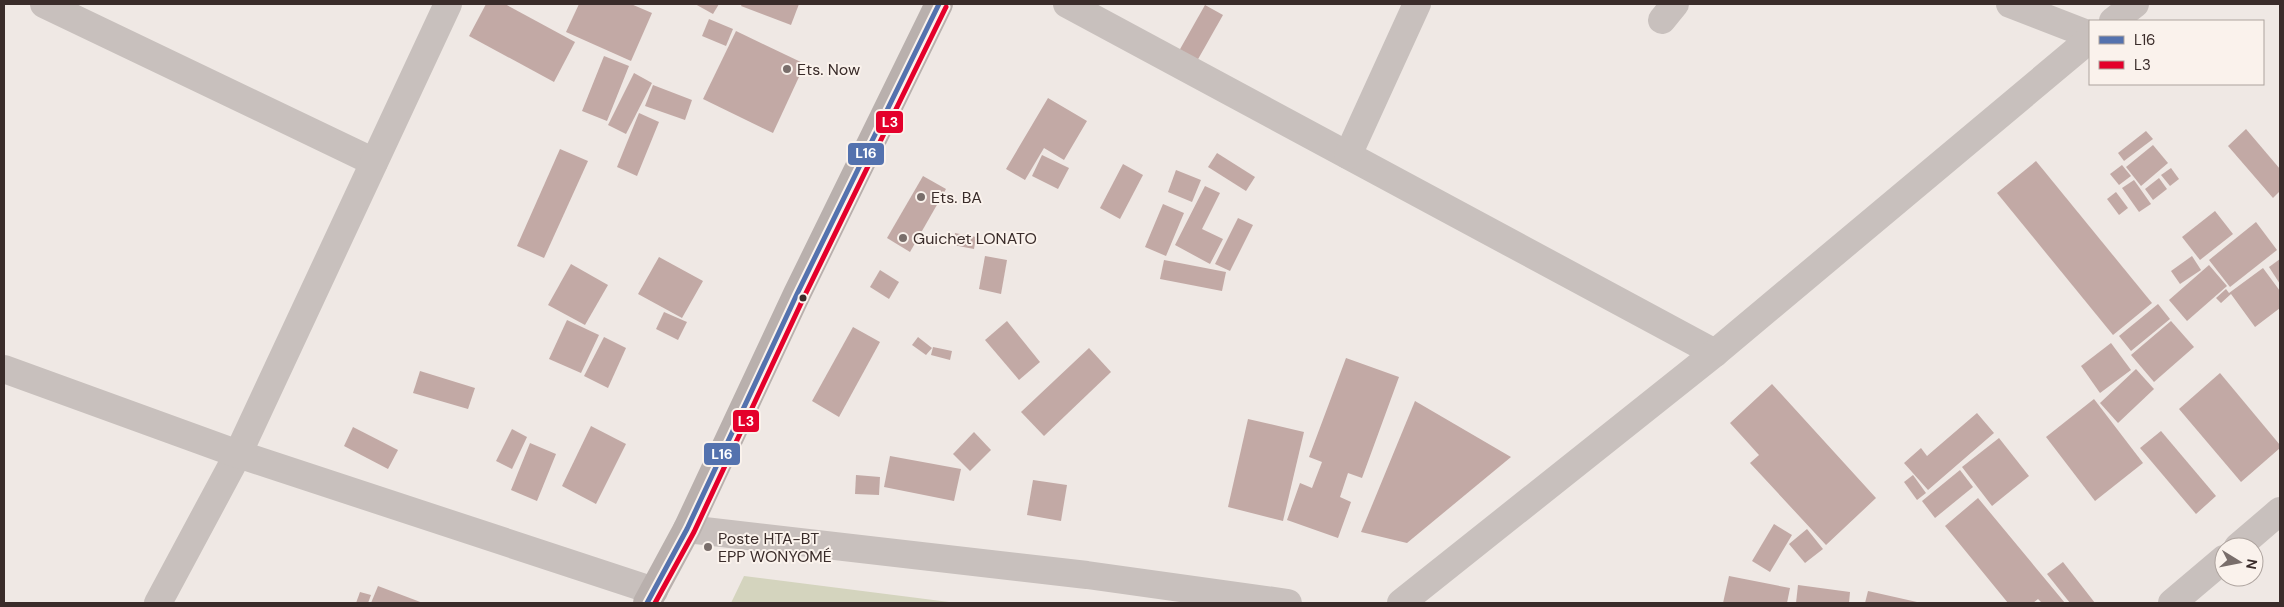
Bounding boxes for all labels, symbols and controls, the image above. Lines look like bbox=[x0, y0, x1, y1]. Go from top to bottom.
legend bbox=[2089, 20, 2264, 85]
text: L16 bbox=[2134, 30, 2156, 50]
text: L3 bbox=[2134, 55, 2151, 75]
place label: Ets. Now bbox=[797, 59, 860, 80]
marker: Ets. Now bbox=[781, 63, 793, 75]
line badge: L3 bbox=[875, 110, 904, 134]
text: L3 bbox=[882, 113, 898, 131]
line badge: L16 bbox=[847, 142, 885, 166]
text: L16 bbox=[855, 144, 877, 162]
place label: Ets. BA bbox=[931, 187, 982, 208]
marker: Ets. BA bbox=[915, 191, 927, 203]
place label: Guichet LONATO bbox=[913, 228, 1037, 249]
marker: Guichet LONATO bbox=[897, 232, 909, 244]
unlabelled marker bbox=[798, 293, 808, 303]
line badge: L3 bbox=[732, 409, 760, 433]
text: L3 bbox=[738, 412, 754, 430]
line badge: L16 bbox=[703, 442, 741, 466]
text: L16 bbox=[711, 445, 733, 463]
place label: Poste HTA-BT EPP WONYOMÉ bbox=[718, 528, 832, 567]
north arrow bbox=[2214, 537, 2264, 587]
marker: Poste HTA-BT EPP WONYOMÉ bbox=[702, 541, 714, 553]
text: N bbox=[2242, 558, 2262, 571]

